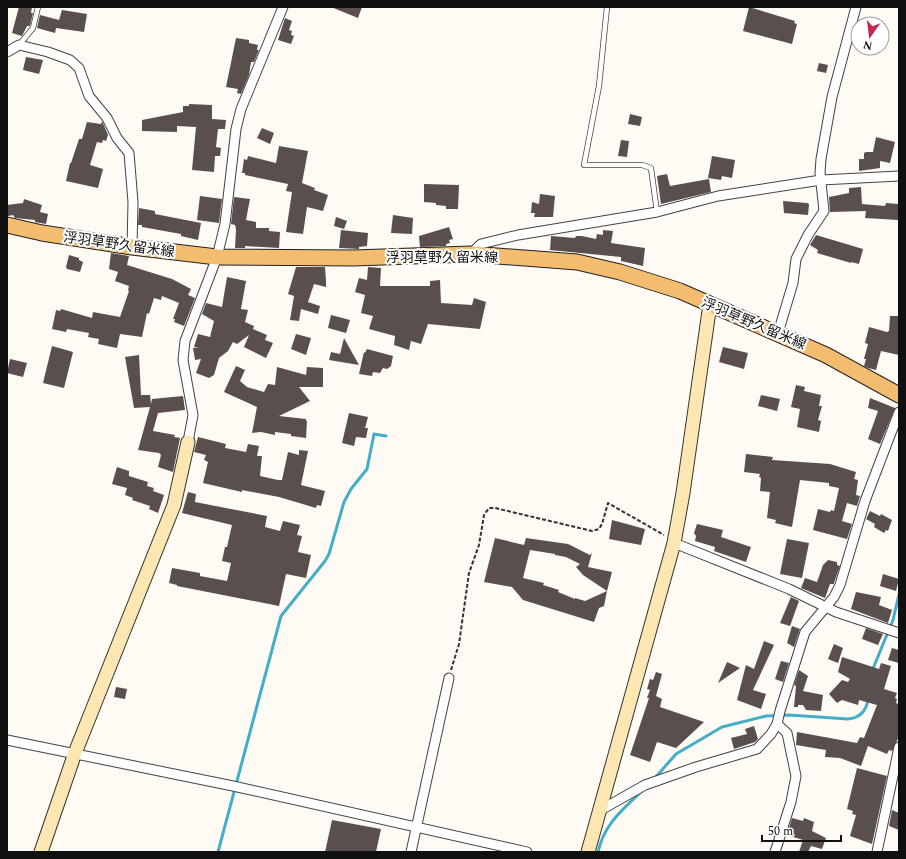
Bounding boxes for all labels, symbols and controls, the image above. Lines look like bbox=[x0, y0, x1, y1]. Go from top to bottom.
north arrow bbox=[850, 16, 890, 56]
text: N bbox=[861, 36, 874, 55]
street label: 浮羽草野久留米線 bbox=[62, 226, 176, 263]
street label: 浮羽草野久留米線 bbox=[386, 247, 498, 268]
street label: 浮羽草野久留米線 bbox=[698, 292, 809, 355]
scale bar bbox=[762, 817, 841, 843]
text: 50 m bbox=[768, 822, 793, 841]

